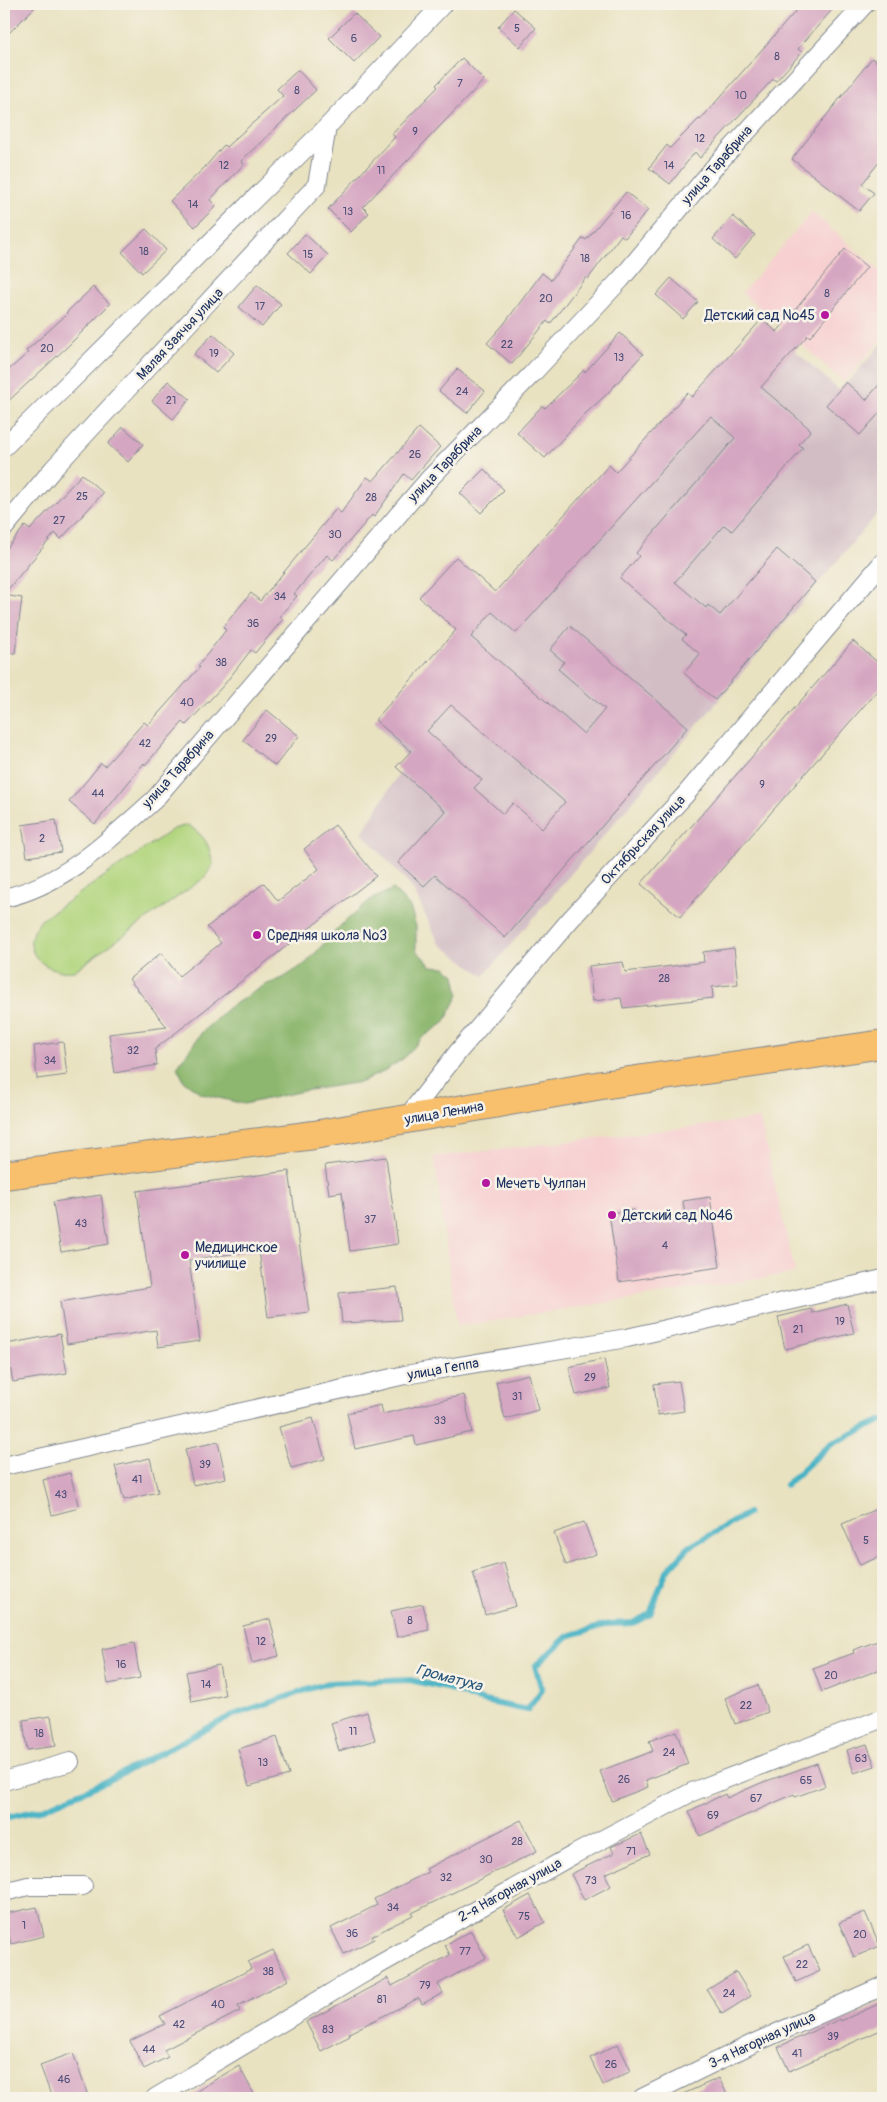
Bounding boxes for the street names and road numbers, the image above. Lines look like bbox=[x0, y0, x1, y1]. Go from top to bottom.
street label: улица Тарабрина bbox=[677, 122, 756, 209]
street label: Малая Заячья улица bbox=[133, 284, 227, 384]
street label: улица Тарабрина bbox=[404, 422, 486, 506]
street label: улица Тарабрина bbox=[138, 726, 218, 812]
street label: Октябрьская улица bbox=[597, 792, 689, 888]
street label: улица Ленина bbox=[402, 1098, 485, 1128]
street label: улица Геппа bbox=[405, 1354, 480, 1384]
street label: 2-я Нагорная улица bbox=[455, 1855, 565, 1925]
street label: 3-я Нагорная улица bbox=[706, 2008, 818, 2072]

